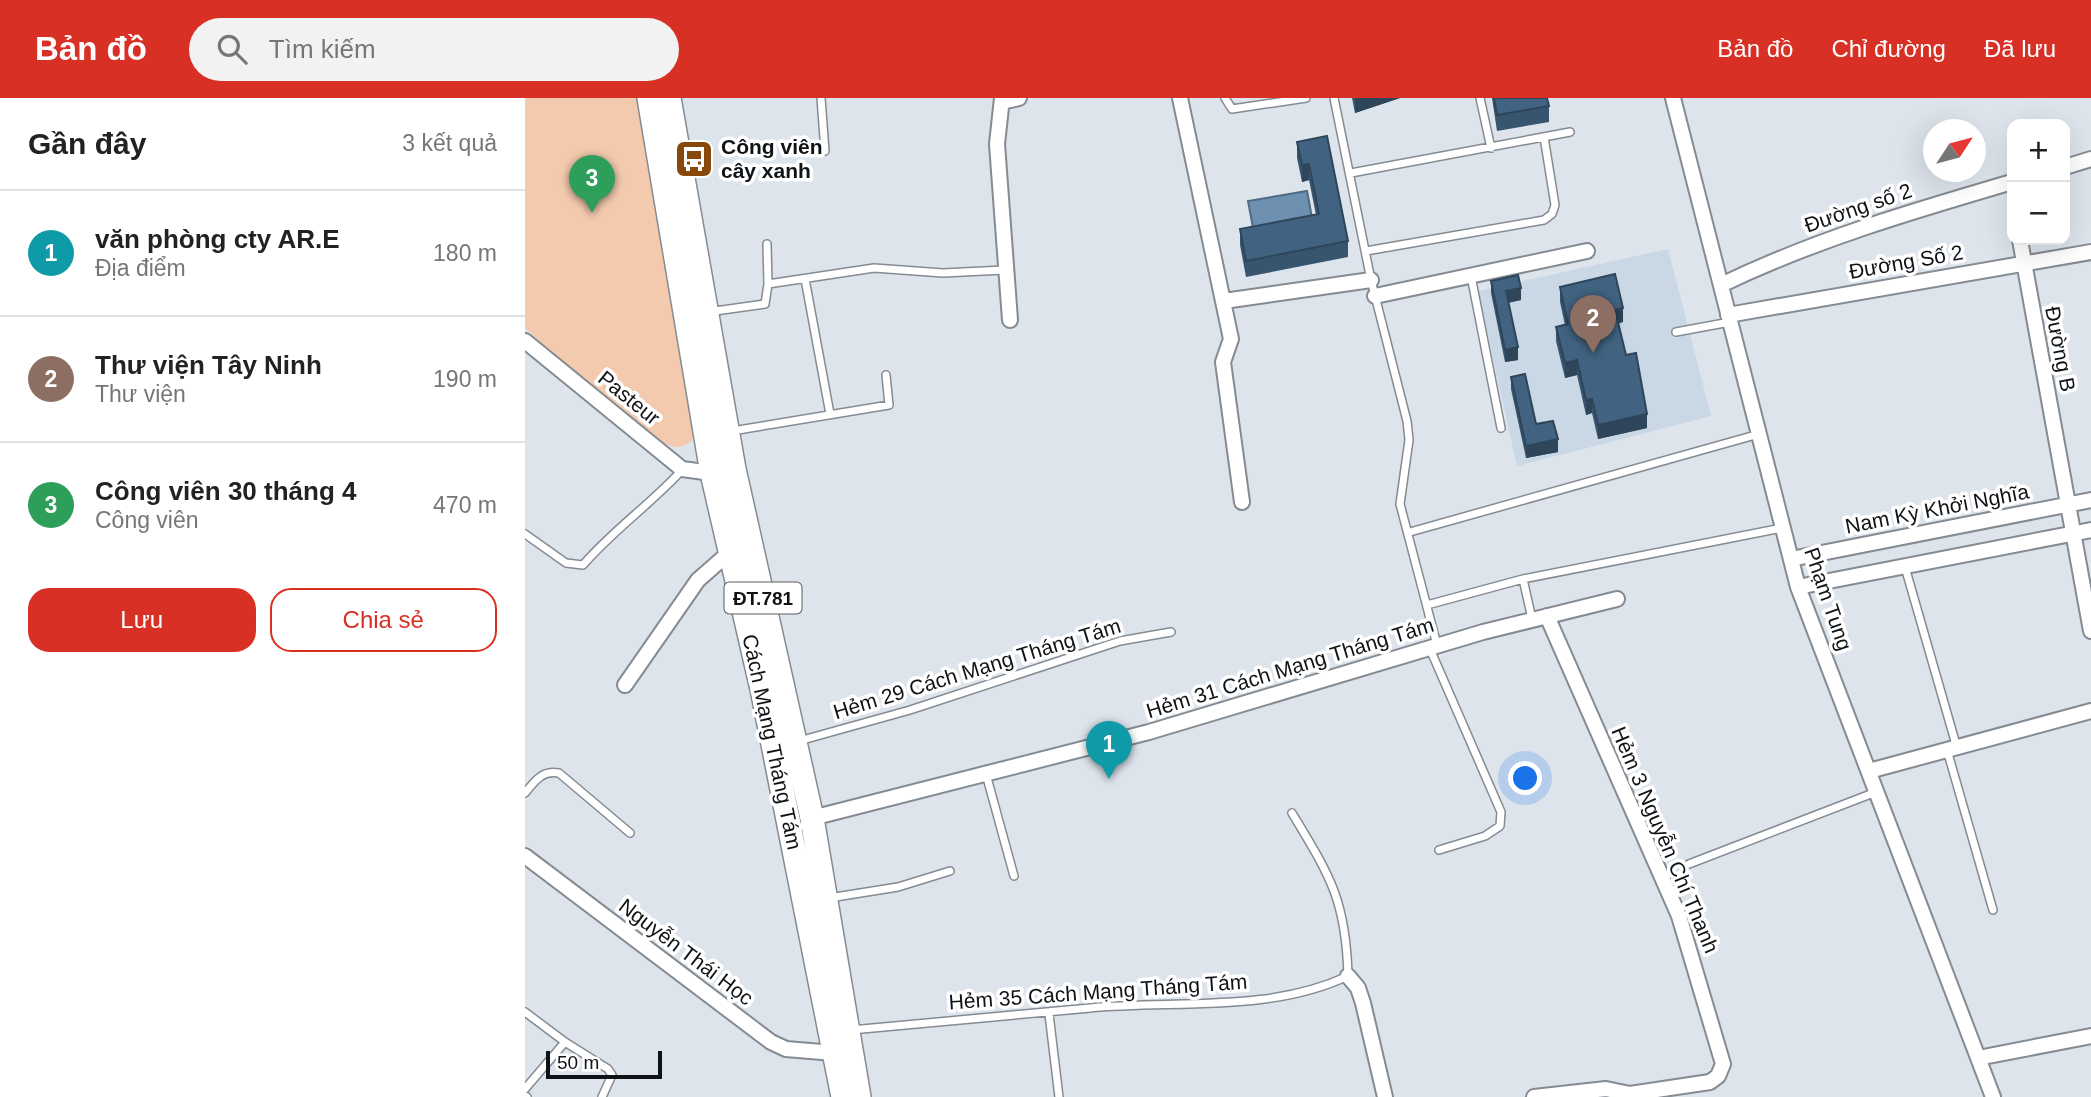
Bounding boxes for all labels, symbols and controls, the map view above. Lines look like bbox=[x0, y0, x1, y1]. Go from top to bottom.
search box bbox=[189, 18, 679, 81]
text: Bản đồ bbox=[35, 30, 147, 67]
icon: search bbox=[213, 30, 251, 68]
text: Tìm kiếm bbox=[269, 34, 376, 64]
text: Bản đồ bbox=[1717, 35, 1793, 62]
text: Chỉ đường bbox=[1831, 35, 1946, 62]
text: Đã lưu bbox=[1984, 35, 2056, 62]
north arrow bbox=[1923, 119, 1986, 182]
map controls bbox=[2007, 119, 2070, 245]
button: + bbox=[2007, 119, 2070, 182]
text: Gần đây bbox=[28, 127, 146, 160]
text: 3 kết quả bbox=[402, 130, 497, 156]
place label: Công viên cây xanh bbox=[721, 135, 823, 182]
bus stop icon: Công viên cây xanh bbox=[673, 138, 715, 180]
pin: 3 bbox=[569, 155, 615, 213]
street label: Đường số 2 bbox=[1801, 178, 1914, 237]
button: − bbox=[2007, 182, 2070, 245]
text: văn phòng cty AR.E bbox=[95, 224, 340, 254]
text: 1 bbox=[45, 240, 57, 266]
text: 180 m bbox=[433, 240, 497, 266]
street label: Đường Số 2 bbox=[1847, 240, 1965, 283]
text: Địa điểm bbox=[95, 255, 186, 281]
pin: 2 bbox=[1570, 295, 1616, 353]
street label: Đường B bbox=[2041, 304, 2080, 393]
text: Thư viện Tây Ninh bbox=[95, 350, 322, 380]
text: 2 bbox=[45, 366, 57, 392]
text: 190 m bbox=[433, 366, 497, 392]
street label: Pasteur bbox=[594, 366, 665, 429]
text: Thư viện bbox=[95, 381, 186, 407]
text: Công viên 30 tháng 4 bbox=[95, 476, 357, 506]
street label: Nam Kỳ Khởi Nghĩa bbox=[1843, 479, 2031, 538]
text: 3 bbox=[45, 492, 57, 518]
text: 470 m bbox=[433, 492, 497, 518]
text: Công viên bbox=[95, 507, 199, 533]
street label: Phạm Tung bbox=[1800, 544, 1857, 653]
road number: ĐT.781 bbox=[725, 583, 801, 614]
button: Lưu bbox=[28, 588, 256, 652]
button: Chia sẻ bbox=[270, 588, 497, 652]
street label: Hẻm 31 Cách Mạng Tháng Tám bbox=[1143, 613, 1436, 722]
street label: Hẻm 29 Cách Mạng Tháng Tám bbox=[830, 614, 1123, 723]
street label: Cách Mạng Tháng Tám bbox=[738, 632, 807, 852]
pin: 1 bbox=[1086, 721, 1132, 779]
street label: Hẻm 3 Nguyễn Chí Thanh bbox=[1607, 723, 1724, 956]
your location bbox=[1508, 761, 1542, 795]
street label: Nguyễn Thái Học bbox=[615, 894, 758, 1009]
street label: Hẻm 35 Cách Mạng Tháng Tám bbox=[948, 970, 1248, 1013]
scale bar bbox=[546, 1048, 661, 1080]
text: 50 m bbox=[557, 1052, 599, 1073]

